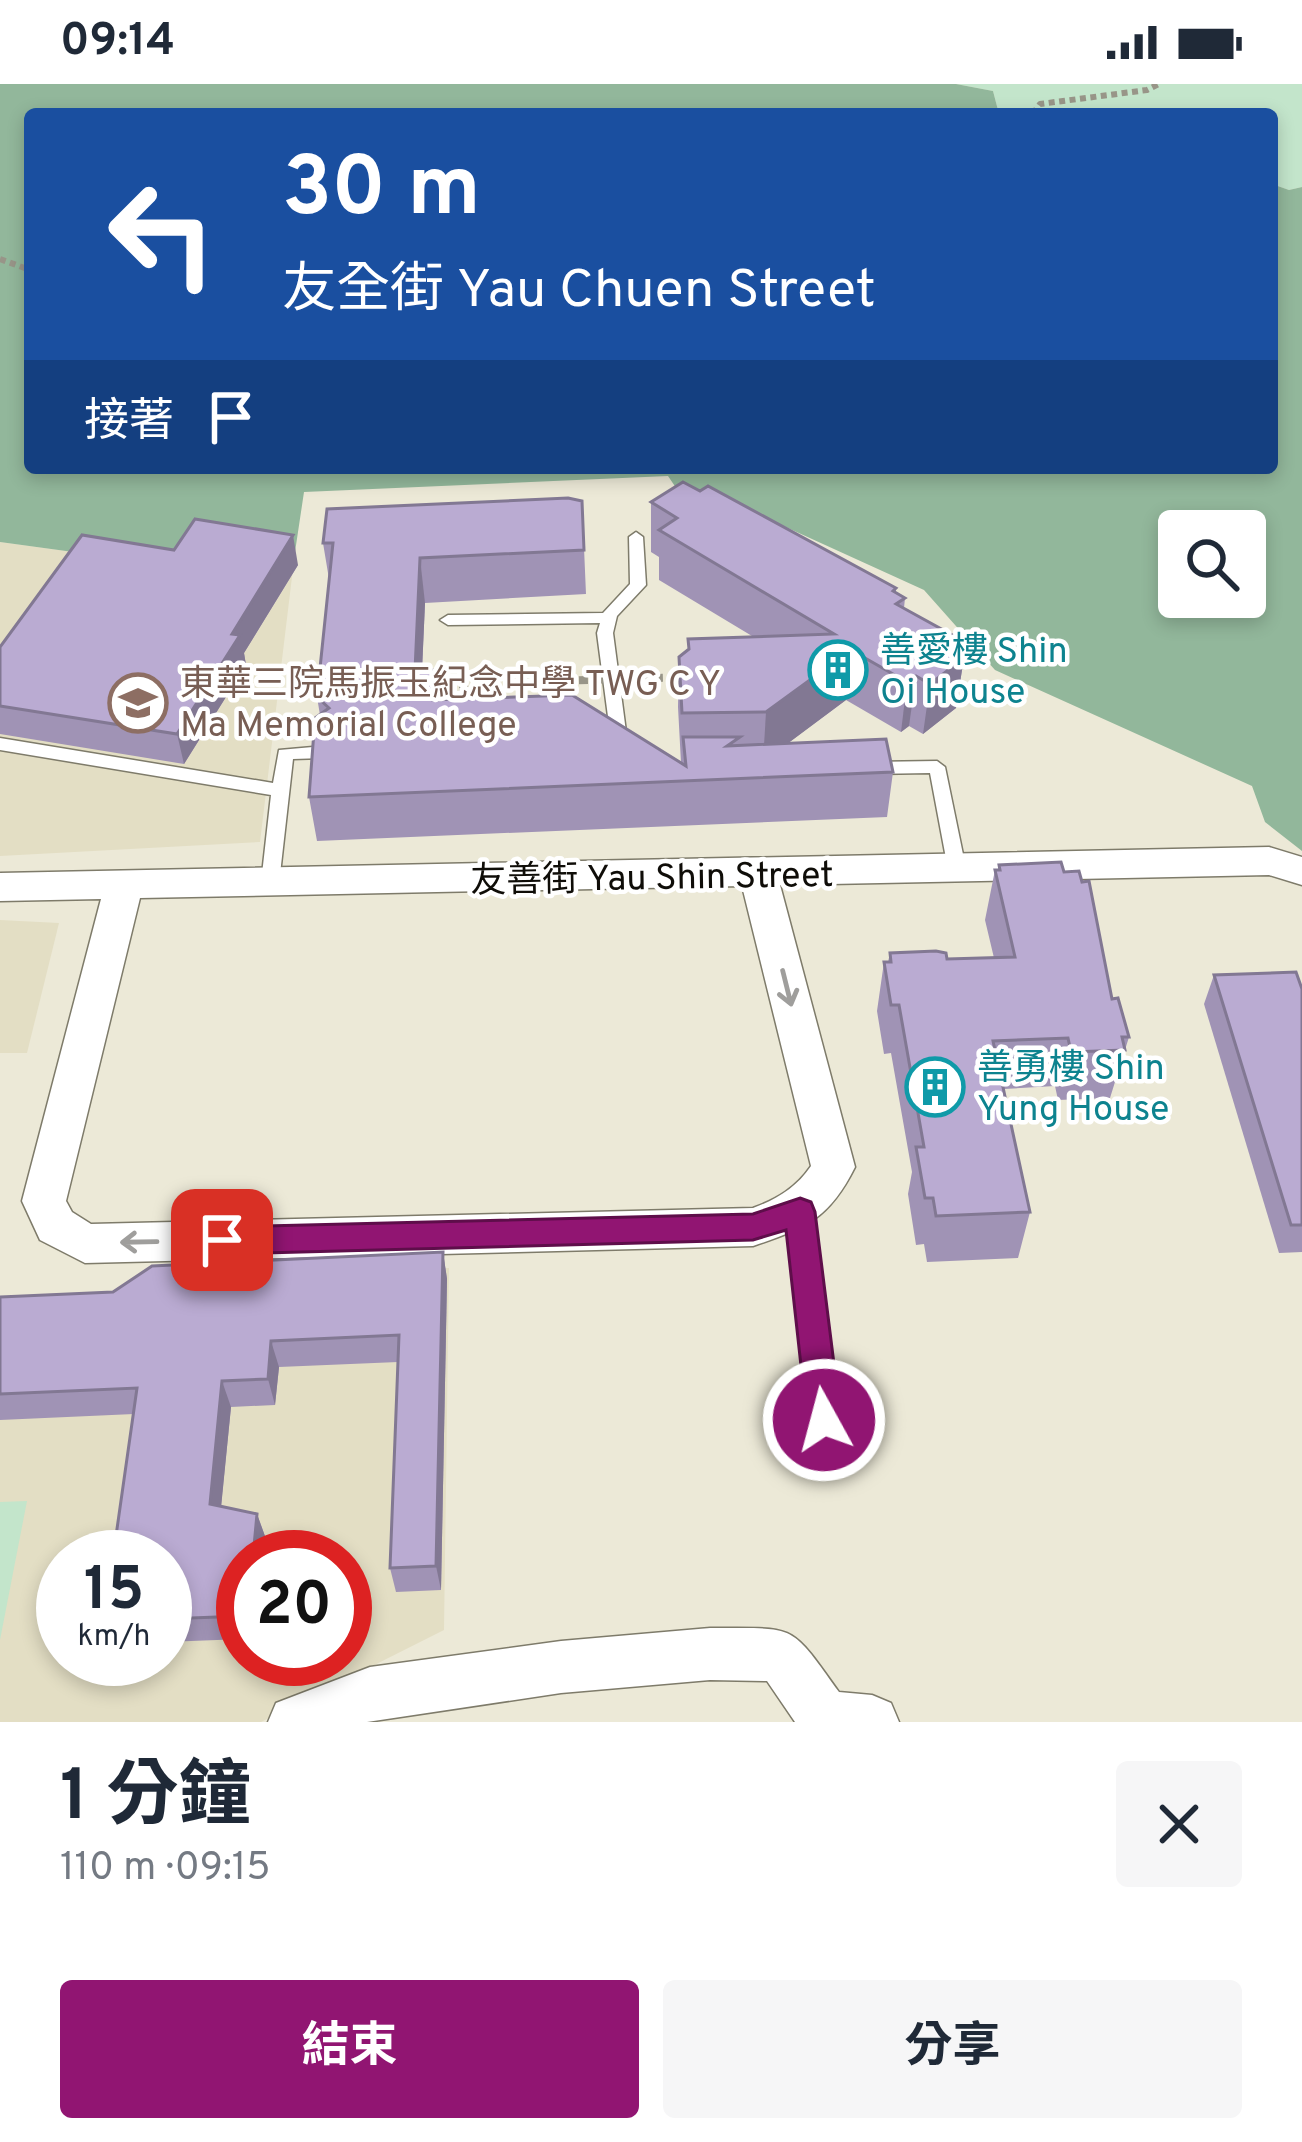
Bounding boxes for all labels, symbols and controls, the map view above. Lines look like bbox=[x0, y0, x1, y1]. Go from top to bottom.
text: 09:14 bbox=[60, 14, 175, 71]
text: 30 m bbox=[282, 139, 481, 245]
icon: left bbox=[84, 156, 240, 312]
text: 友全街 Yau Chuen Street bbox=[282, 258, 876, 327]
icon: arrive bbox=[198, 384, 264, 450]
text: 接著 bbox=[84, 395, 174, 452]
map controls bbox=[1158, 510, 1266, 618]
button: search bbox=[1158, 510, 1266, 618]
place label: 善愛樓 Shin Oi House bbox=[880, 630, 1068, 717]
building icon: 善愛樓 Shin Oi House bbox=[807, 639, 869, 701]
place label: 東華三院馬振玉紀念中學 TWG C Y Ma Memorial College bbox=[180, 663, 721, 750]
school or university icon: 東華三院馬振玉紀念中學 TWG C Y Ma Memorial College bbox=[107, 672, 169, 734]
street label: 友善街 Yau Shin Street bbox=[470, 854, 834, 906]
one-way arrow bbox=[778, 968, 800, 1006]
place label: 善勇樓 Shin Yung House bbox=[977, 1047, 1169, 1134]
building icon: 善勇樓 Shin Yung House bbox=[904, 1056, 966, 1118]
pin bbox=[171, 1189, 273, 1291]
icon: arrive bbox=[189, 1207, 255, 1273]
one-way arrow bbox=[120, 1231, 159, 1254]
position arrow bbox=[761, 1357, 887, 1483]
speed limit sign: 20 bbox=[216, 1530, 372, 1686]
text: 15 bbox=[84, 1555, 144, 1631]
text: km/h bbox=[78, 1619, 150, 1656]
text: 1 分鐘 bbox=[60, 1754, 251, 1846]
button: close bbox=[1116, 1761, 1242, 1887]
text: 110 m · 09:15 bbox=[60, 1845, 271, 1894]
button: 結束 bbox=[60, 1980, 639, 2118]
button: 分享 bbox=[663, 1980, 1242, 2118]

